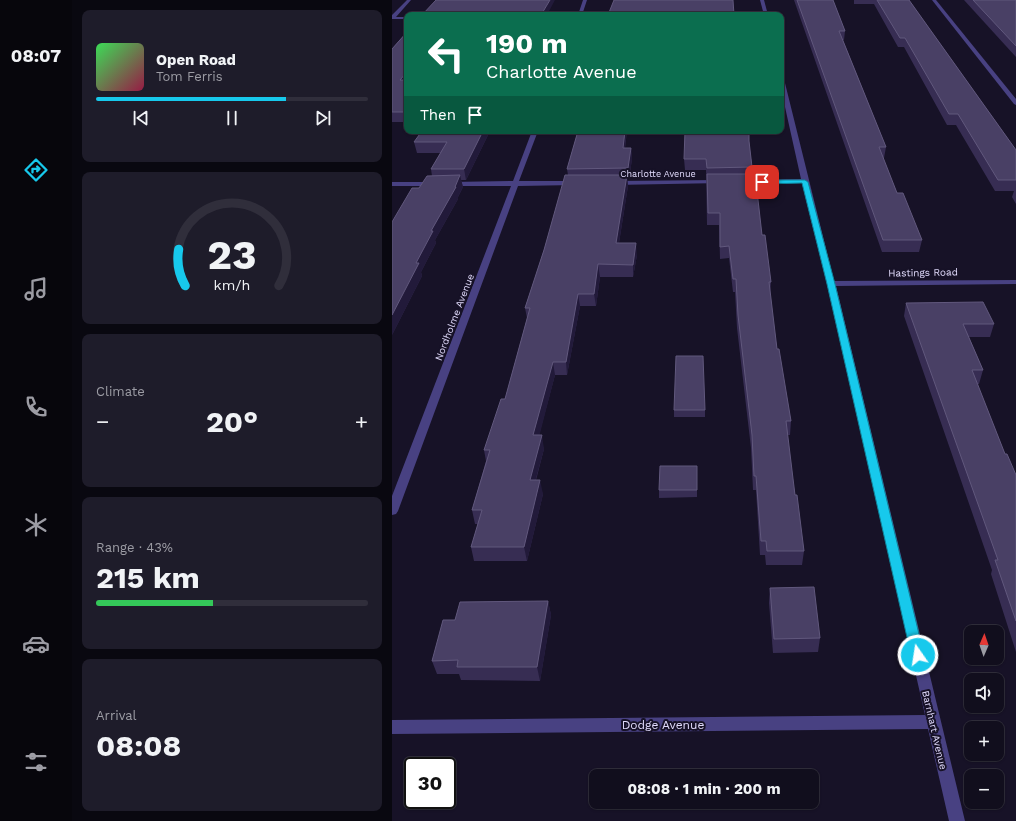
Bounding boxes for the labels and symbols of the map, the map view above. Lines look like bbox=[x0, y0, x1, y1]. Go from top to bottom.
pin bbox=[745, 165, 779, 199]
street label: Charlotte Avenue bbox=[620, 169, 696, 179]
street label: Hastings Road bbox=[888, 266, 958, 279]
street label: Nordholme Avenue bbox=[433, 272, 476, 362]
north arrow bbox=[964, 625, 1004, 665]
position arrow bbox=[897, 634, 939, 676]
street label: Barnhart Avenue bbox=[920, 690, 949, 771]
street label: Dodge Avenue bbox=[622, 718, 704, 732]
speed limit sign: 30 bbox=[404, 757, 456, 809]

